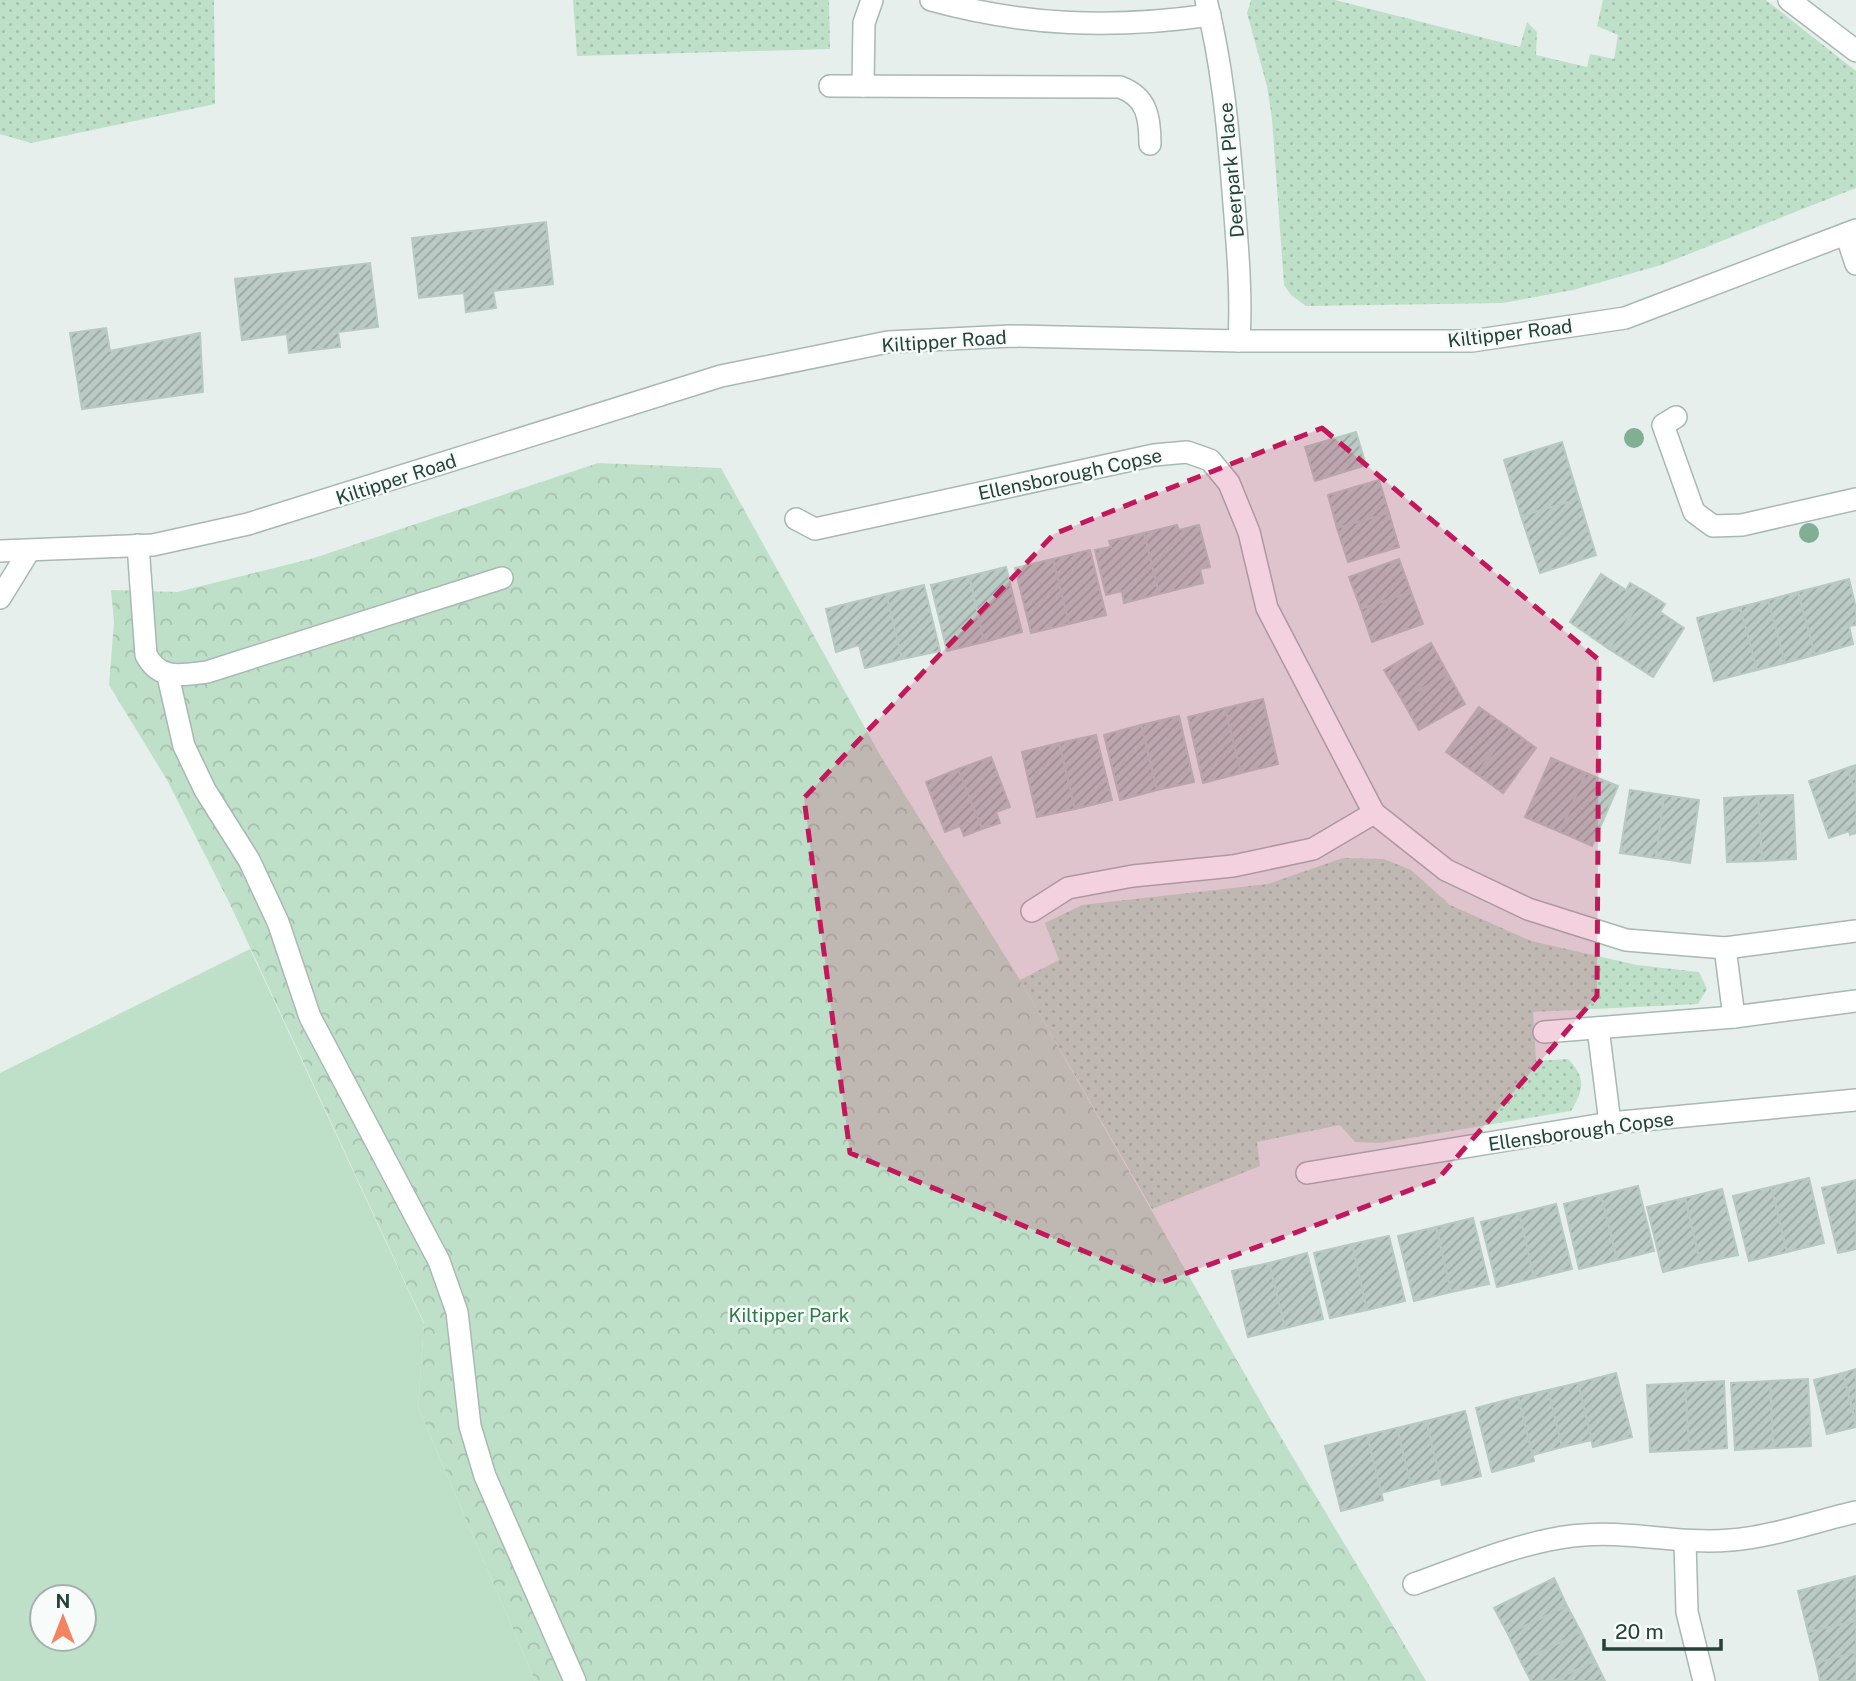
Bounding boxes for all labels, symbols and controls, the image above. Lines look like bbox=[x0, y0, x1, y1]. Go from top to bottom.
street label: Deerpark Place bbox=[1214, 101, 1248, 239]
street label: Kiltipper Road bbox=[1446, 314, 1574, 352]
street label: Kiltipper Road bbox=[881, 326, 1007, 356]
street label: Ellensborough Copse bbox=[976, 444, 1164, 504]
street label: Kiltipper Road bbox=[333, 449, 459, 509]
street label: Ellensborough Copse bbox=[1487, 1107, 1675, 1155]
park label: Kiltipper Park bbox=[729, 1304, 850, 1326]
north arrow bbox=[28, 1583, 98, 1653]
text: N bbox=[56, 1590, 70, 1612]
scale bar bbox=[1604, 1608, 1721, 1652]
text: 20 m bbox=[1615, 1619, 1664, 1644]

